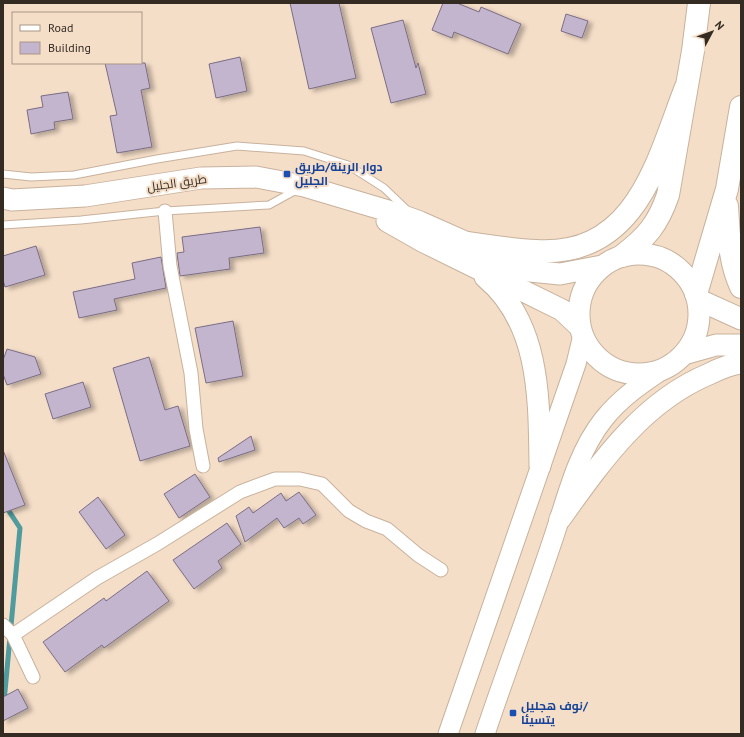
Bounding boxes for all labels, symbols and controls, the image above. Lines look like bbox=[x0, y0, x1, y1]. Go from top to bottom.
legend bbox=[12, 12, 142, 64]
north arrow bbox=[692, 12, 732, 52]
text: N bbox=[712, 18, 727, 33]
text: Road bbox=[48, 20, 73, 35]
text: Building bbox=[48, 40, 91, 55]
place label: دوار الرينة/طريق الجليل bbox=[295, 159, 382, 189]
marker: دوار الرينة/طريق الجليل bbox=[282, 169, 292, 179]
street label: طريق الجليل bbox=[146, 171, 208, 194]
place label: نوف هجليل/ يتسيئا bbox=[521, 698, 589, 727]
marker: نوف هجليل/ يتسيئا bbox=[508, 708, 518, 718]

